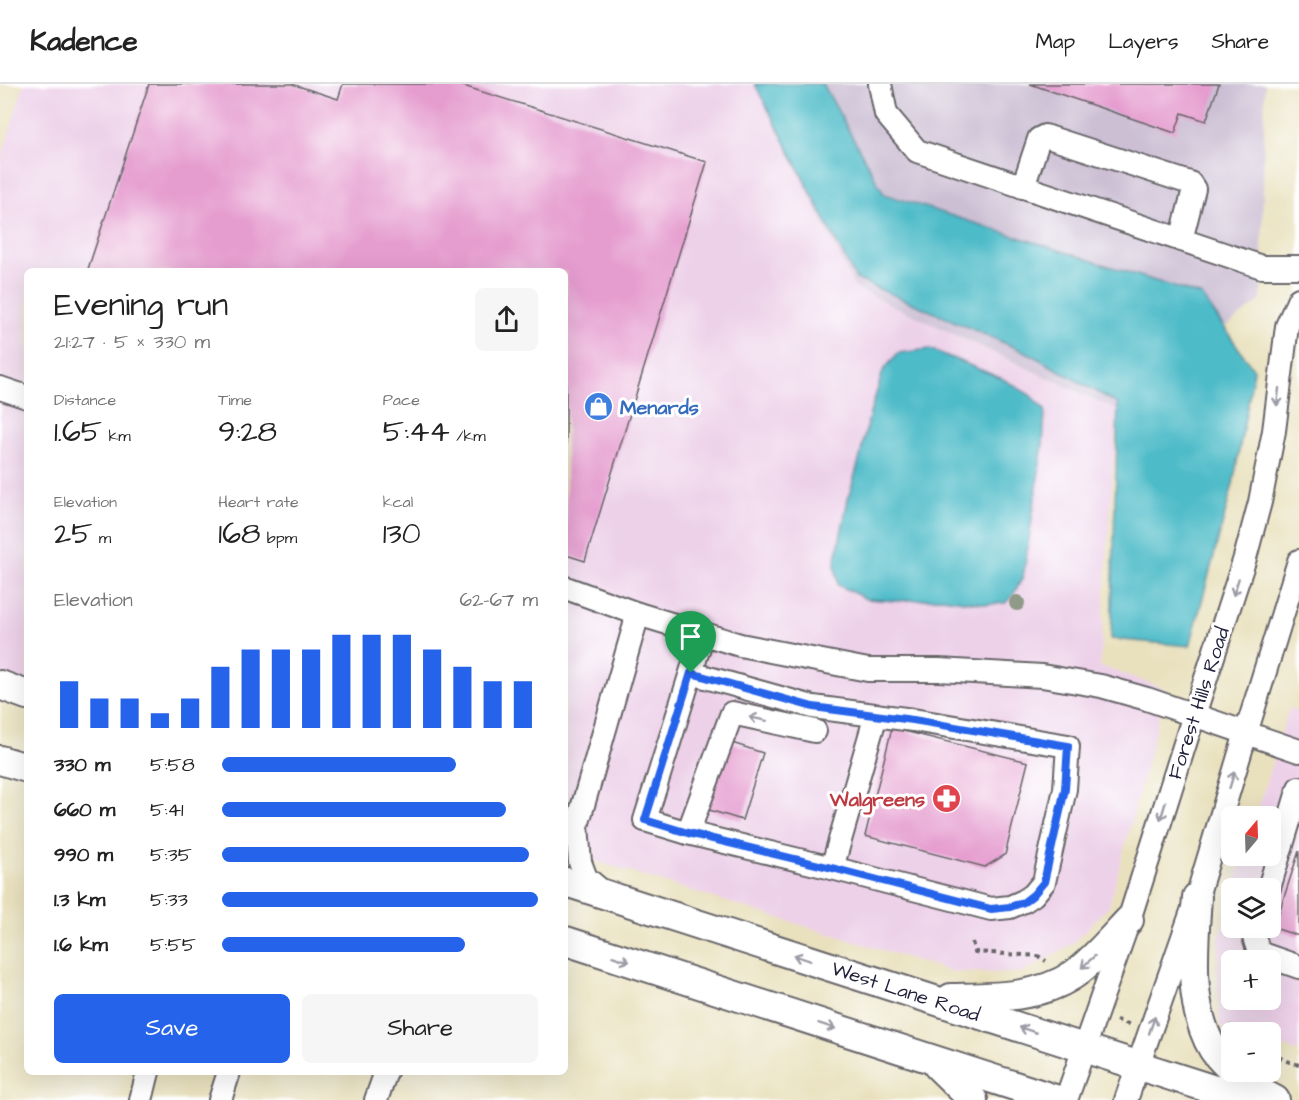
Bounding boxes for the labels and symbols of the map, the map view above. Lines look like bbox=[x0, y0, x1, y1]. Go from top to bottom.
one-way arrow bbox=[1272, 386, 1283, 406]
shop icon: Menards bbox=[583, 391, 615, 423]
place label: Menards bbox=[620, 394, 699, 422]
one-way arrow bbox=[1230, 577, 1241, 596]
pin bbox=[665, 611, 716, 673]
street label: Forest Hills Road bbox=[1161, 624, 1237, 783]
one-way arrow bbox=[749, 712, 768, 724]
one-way arrow bbox=[1227, 771, 1238, 790]
pharmacy icon: Walgreens bbox=[930, 783, 962, 815]
place label: Walgreens bbox=[829, 786, 925, 815]
one-way arrow bbox=[1157, 801, 1168, 820]
north arrow bbox=[1221, 806, 1281, 866]
one-way arrow bbox=[793, 952, 812, 963]
one-way arrow bbox=[611, 954, 630, 965]
street label: West Lane Road bbox=[828, 955, 984, 1029]
one-way arrow bbox=[1081, 955, 1096, 969]
one-way arrow bbox=[1148, 1016, 1159, 1035]
one-way arrow bbox=[817, 1021, 836, 1032]
one-way arrow bbox=[1019, 1024, 1038, 1035]

